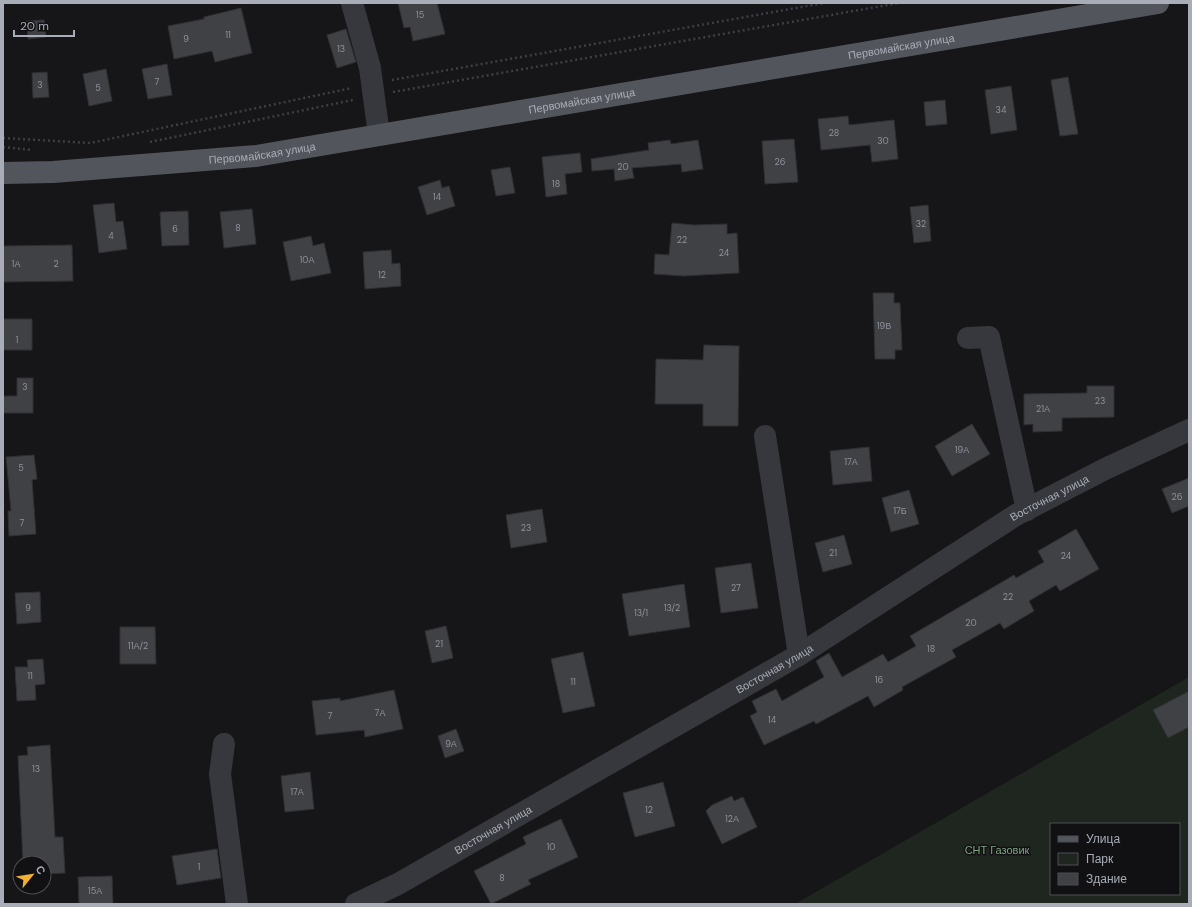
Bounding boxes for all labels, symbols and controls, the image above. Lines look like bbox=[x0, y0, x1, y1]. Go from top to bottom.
house number: 15 bbox=[416, 9, 424, 21]
scale bar bbox=[14, 12, 74, 38]
text: 20 m bbox=[20, 18, 49, 34]
house number: 11 bbox=[225, 29, 231, 41]
street label: Первомайская улица bbox=[847, 31, 956, 62]
house number: 9 bbox=[183, 33, 189, 45]
house number: 13 bbox=[337, 43, 345, 55]
house number: 7 bbox=[155, 76, 160, 88]
house number: 3 bbox=[37, 79, 43, 91]
house number: 5 bbox=[95, 82, 101, 94]
street label: Первомайская улица bbox=[527, 85, 637, 117]
house number: 34 bbox=[996, 104, 1007, 116]
house number: 28 bbox=[829, 127, 839, 139]
house number: 30 bbox=[877, 135, 889, 147]
street label: Первомайская улица bbox=[208, 139, 317, 167]
house number: 26 bbox=[775, 156, 786, 168]
house number: 20 bbox=[617, 161, 629, 173]
house number: 18 bbox=[552, 178, 560, 190]
house number: 14 bbox=[433, 191, 442, 203]
house number: 32 bbox=[916, 218, 926, 230]
house number: 8 bbox=[235, 222, 241, 234]
house number: 6 bbox=[172, 223, 178, 235]
house number: 4 bbox=[108, 230, 114, 242]
house number: 22 bbox=[677, 234, 687, 246]
house number: 24 bbox=[719, 247, 730, 259]
house number: 10А bbox=[300, 254, 314, 266]
house number: 1А bbox=[12, 258, 20, 270]
house number: 2 bbox=[53, 258, 59, 270]
house number: 12 bbox=[378, 269, 386, 281]
house number: 19В bbox=[877, 320, 891, 332]
house number: 1 bbox=[16, 334, 19, 346]
house number: 3 bbox=[22, 381, 28, 393]
house number: 23 bbox=[1095, 395, 1105, 407]
house number: 21А bbox=[1036, 403, 1050, 415]
house number: 19А bbox=[955, 444, 969, 456]
house number: 17А bbox=[844, 456, 858, 468]
house number: 5 bbox=[18, 462, 24, 474]
street label: Восточная улица bbox=[1007, 471, 1092, 524]
house number: 26 bbox=[1172, 491, 1183, 503]
house number: 17Б bbox=[893, 505, 907, 517]
house number: 7 bbox=[20, 517, 25, 529]
house number: 23 bbox=[521, 522, 531, 534]
house number: 21 bbox=[829, 547, 837, 559]
house number: 24 bbox=[1061, 550, 1072, 562]
house number: 27 bbox=[731, 582, 741, 594]
house number: 22 bbox=[1003, 591, 1013, 603]
house number: 9 bbox=[25, 602, 31, 614]
house number: 13/2 bbox=[664, 602, 680, 614]
house number: 13/1 bbox=[634, 607, 648, 619]
house number: 20 bbox=[965, 617, 977, 629]
house number: 21 bbox=[435, 638, 443, 650]
house number: 11А/2 bbox=[128, 640, 148, 652]
street label: Восточная улица bbox=[733, 640, 816, 697]
house number: 18 bbox=[927, 643, 935, 655]
house number: 11 bbox=[27, 670, 33, 682]
house number: 16 bbox=[875, 674, 884, 686]
house number: 11 bbox=[570, 676, 576, 688]
house number: 7А bbox=[375, 707, 385, 719]
house number: 7 bbox=[328, 710, 333, 722]
house number: 14 bbox=[768, 714, 777, 726]
house number: 9А bbox=[445, 738, 457, 750]
house number: 13 bbox=[32, 763, 40, 775]
house number: 17А bbox=[290, 786, 304, 798]
street label: Восточная улица bbox=[452, 802, 535, 857]
house number: 12 bbox=[645, 804, 653, 816]
house number: 12А bbox=[725, 813, 739, 825]
legend bbox=[1050, 823, 1180, 895]
text: Улица bbox=[1086, 831, 1120, 847]
house number: 10 bbox=[547, 841, 555, 853]
park label: СНТ Газовик bbox=[965, 843, 1030, 857]
text: Парк bbox=[1086, 851, 1114, 867]
north arrow bbox=[12, 855, 52, 895]
house number: 1 bbox=[198, 861, 201, 873]
text: С bbox=[33, 863, 49, 877]
text: Здание bbox=[1086, 871, 1127, 887]
house number: 8 bbox=[499, 872, 505, 884]
house number: 15А bbox=[88, 885, 102, 897]

